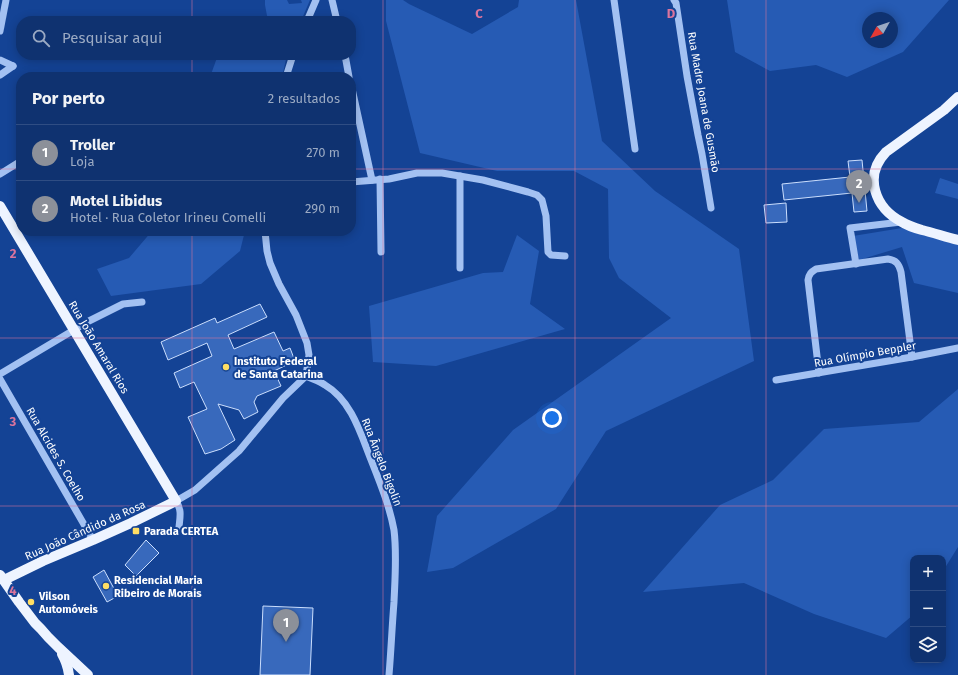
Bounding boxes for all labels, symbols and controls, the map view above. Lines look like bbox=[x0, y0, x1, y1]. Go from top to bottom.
text: C bbox=[475, 6, 483, 21]
text: D bbox=[667, 6, 676, 21]
north arrow bbox=[862, 12, 898, 48]
search box bbox=[16, 16, 356, 60]
icon: search bbox=[30, 27, 52, 49]
text: Pesquisar aqui bbox=[62, 29, 162, 47]
street label: Rua Madre Joana de Gusmão bbox=[685, 31, 722, 173]
text: Por perto bbox=[32, 88, 105, 109]
text: 2 resultados bbox=[268, 91, 340, 106]
text: Troller bbox=[70, 136, 115, 154]
text: 1 bbox=[42, 145, 48, 160]
text: 270 m bbox=[306, 145, 340, 160]
text: Loja bbox=[70, 154, 94, 169]
pin: 2 bbox=[846, 170, 872, 203]
text: Motel Libidus bbox=[70, 192, 162, 210]
text: 2 bbox=[42, 201, 48, 216]
text: 290 m bbox=[305, 201, 340, 216]
text: Hotel · Rua Coletor Irineu Comelli bbox=[70, 210, 266, 225]
text: 2 bbox=[10, 246, 17, 261]
street label: Rua João Amaral Rios bbox=[66, 299, 131, 396]
street label: Rua Olímpio Beppler bbox=[813, 339, 918, 370]
place label: Instituto Federal de Santa Catarina bbox=[234, 355, 323, 381]
marker: Instituto Federal de Santa Catarina bbox=[221, 362, 231, 372]
street label: Rua Alcides S. Coelho bbox=[23, 405, 88, 504]
your location bbox=[542, 408, 562, 428]
text: 3 bbox=[9, 414, 17, 429]
street label: Rua Ângelo Bigolin bbox=[359, 416, 404, 508]
street label: Rua João Cândido da Rosa bbox=[23, 498, 147, 563]
place label: Parada CERTEA bbox=[144, 525, 219, 538]
marker: Parada CERTEA bbox=[131, 526, 141, 536]
map controls bbox=[910, 555, 946, 663]
button: + bbox=[910, 555, 946, 591]
place label: Residencial Maria Ribeiro de Morais bbox=[114, 574, 203, 600]
marker: Residencial Maria Ribeiro de Morais bbox=[101, 581, 111, 591]
text: 4 bbox=[9, 583, 17, 598]
place label: Vilson Automóveis bbox=[38, 590, 99, 616]
button: − bbox=[910, 591, 946, 627]
marker: Vilson Automóveis bbox=[26, 597, 36, 607]
pin: 1 bbox=[273, 609, 299, 642]
button: layers bbox=[910, 627, 946, 663]

